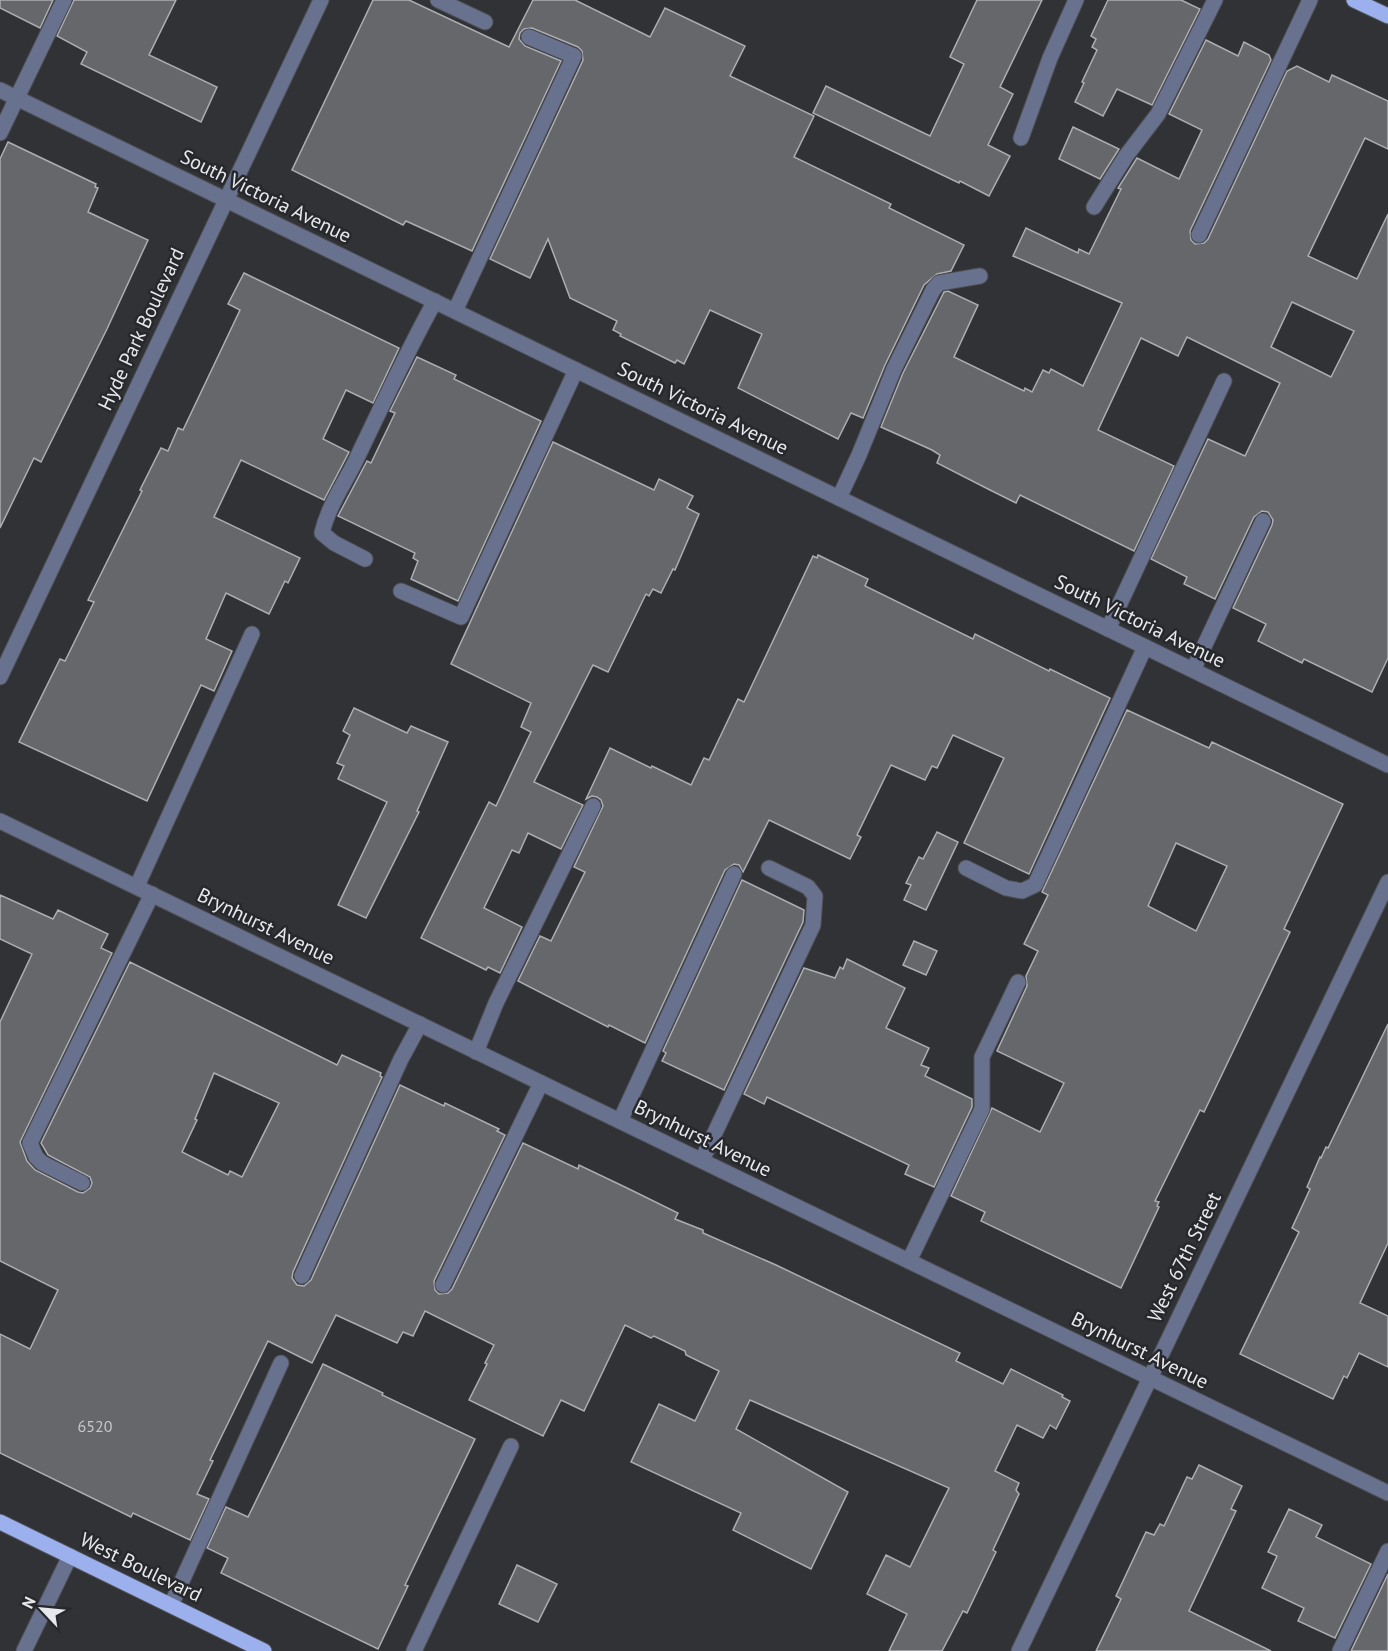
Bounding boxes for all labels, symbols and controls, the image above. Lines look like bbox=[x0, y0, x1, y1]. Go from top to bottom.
street label: South Victoria Avenue bbox=[176, 143, 356, 249]
street label: Hyde Park Boulevard bbox=[92, 244, 190, 414]
street label: South Victoria Avenue bbox=[613, 355, 793, 461]
street label: South Victoria Avenue bbox=[1050, 568, 1230, 674]
street label: Brynhurst Avenue bbox=[193, 882, 339, 970]
street label: Brynhurst Avenue bbox=[630, 1094, 776, 1182]
street label: West 67th Street bbox=[1141, 1187, 1227, 1326]
street label: Brynhurst Avenue bbox=[1067, 1306, 1213, 1394]
house number: 6520 bbox=[78, 1416, 113, 1436]
street label: West Boulevard bbox=[76, 1526, 206, 1608]
north arrow bbox=[12, 1579, 72, 1639]
text: N bbox=[17, 1593, 40, 1612]

